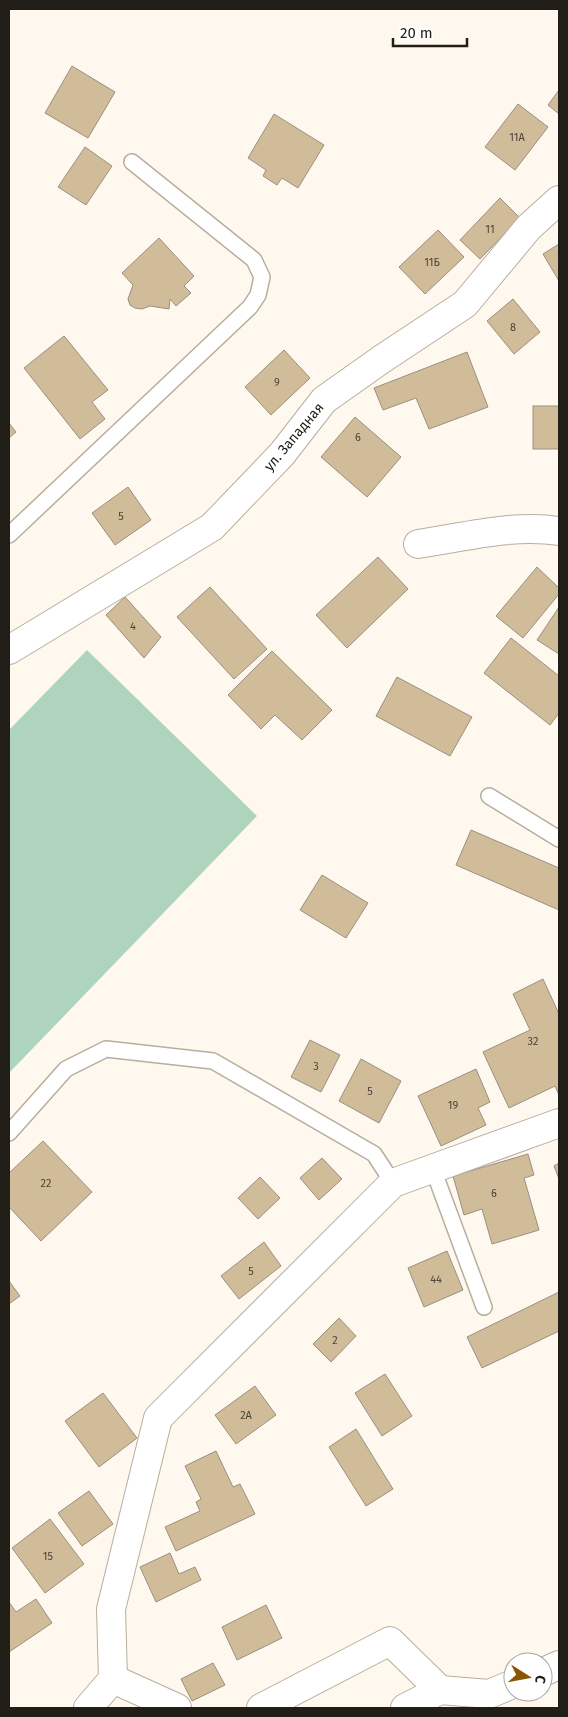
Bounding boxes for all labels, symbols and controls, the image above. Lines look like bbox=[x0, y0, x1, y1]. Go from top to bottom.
scale bar bbox=[393, 15, 467, 47]
text: 20 m bbox=[400, 24, 433, 42]
house number: 11А bbox=[509, 131, 526, 144]
house number: 11 bbox=[485, 223, 495, 236]
house number: 11Б bbox=[424, 256, 440, 269]
house number: 8 bbox=[510, 321, 516, 334]
house number: 9 bbox=[274, 376, 280, 389]
street label: ул. Западная bbox=[260, 399, 328, 475]
house number: 6 bbox=[355, 431, 361, 444]
house number: 5 bbox=[118, 510, 124, 523]
house number: 4 bbox=[130, 620, 136, 633]
house number: 32 bbox=[528, 1035, 538, 1048]
house number: 3 bbox=[313, 1060, 319, 1073]
house number: 5 bbox=[367, 1085, 373, 1098]
house number: 19 bbox=[448, 1099, 458, 1112]
house number: 22 bbox=[41, 1177, 51, 1190]
house number: 6 bbox=[491, 1187, 497, 1200]
house number: 5 bbox=[248, 1265, 254, 1278]
house number: 44 bbox=[430, 1273, 442, 1286]
house number: 2 bbox=[332, 1334, 338, 1347]
house number: 2А bbox=[240, 1409, 253, 1422]
house number: 15 bbox=[43, 1550, 54, 1563]
north arrow bbox=[503, 1652, 553, 1702]
text: С bbox=[531, 1674, 549, 1685]

